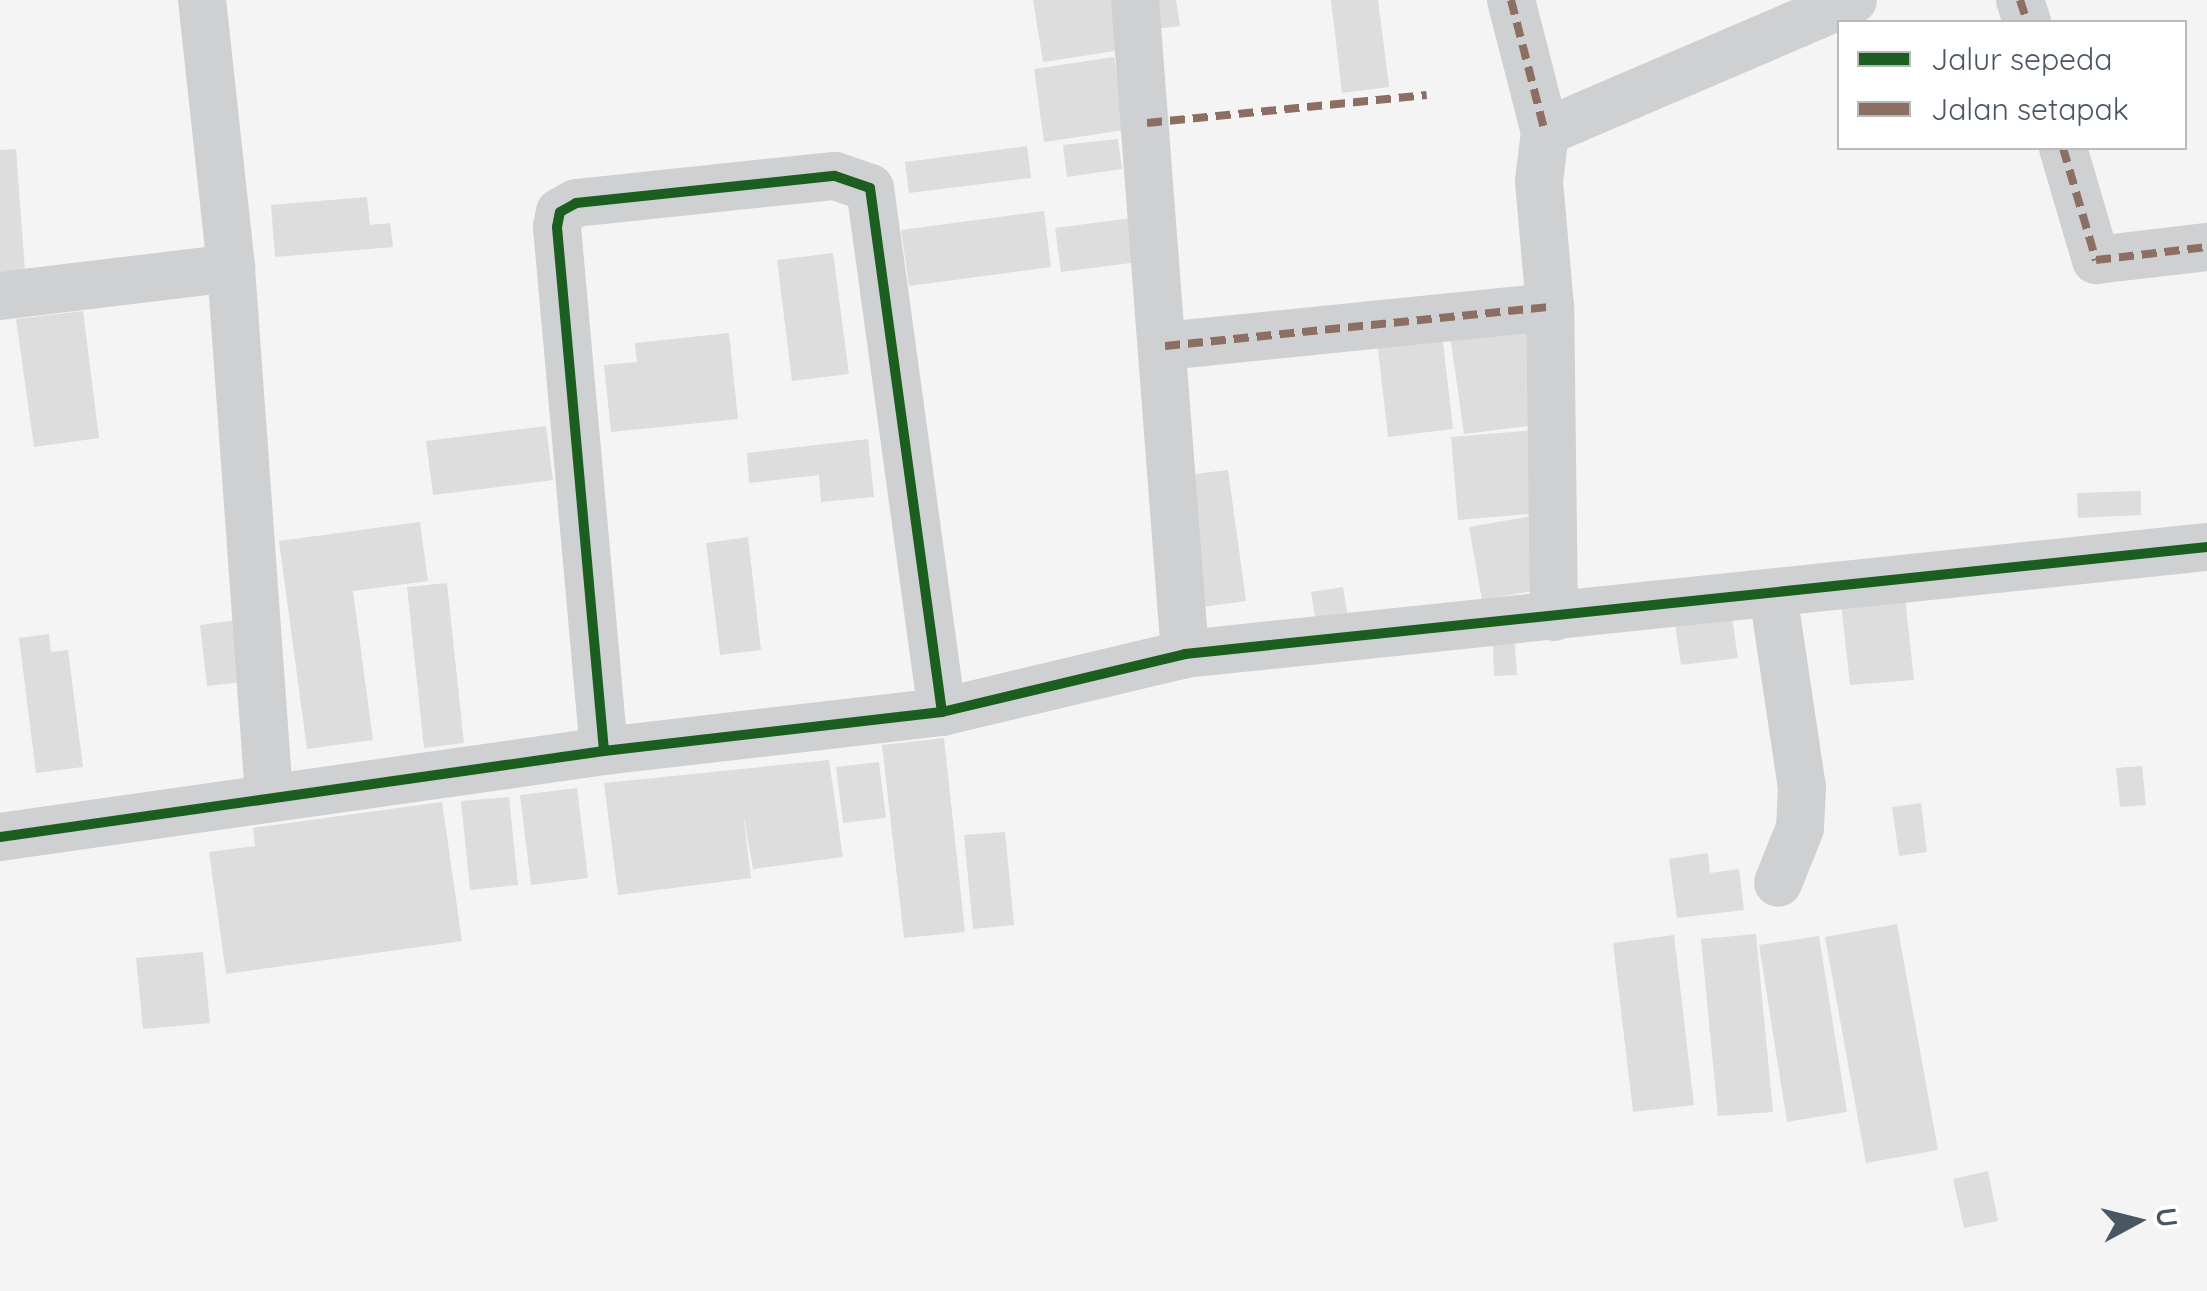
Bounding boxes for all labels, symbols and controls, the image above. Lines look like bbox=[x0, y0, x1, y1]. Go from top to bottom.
legend bbox=[1837, 20, 2187, 150]
text: Jalur sepeda bbox=[1931, 40, 2112, 78]
text: Jalan setapak bbox=[1931, 90, 2129, 128]
north arrow bbox=[2087, 1171, 2187, 1271]
text: U bbox=[2149, 1205, 2186, 1229]

